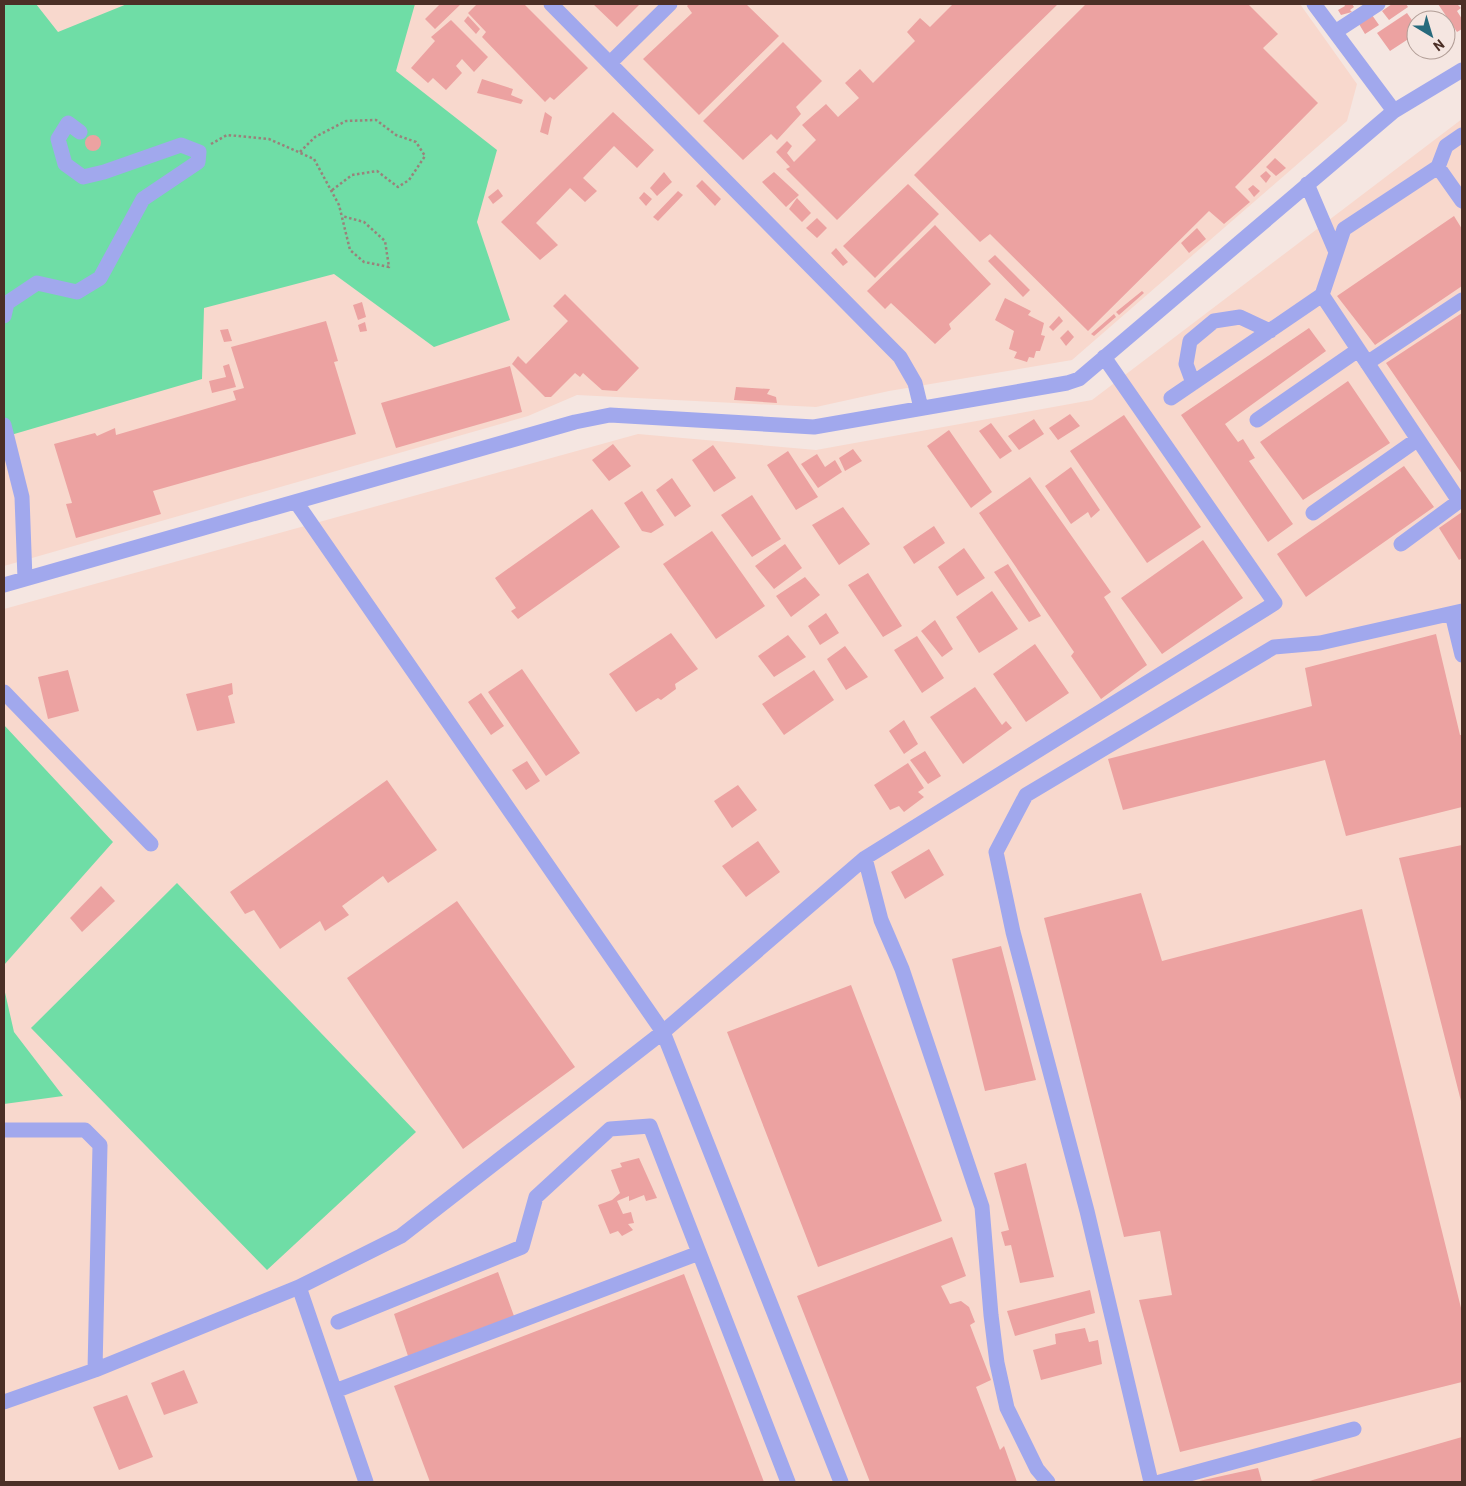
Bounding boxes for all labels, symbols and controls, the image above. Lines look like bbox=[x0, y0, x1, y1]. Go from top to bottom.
north arrow bbox=[1406, 10, 1456, 60]
text: N bbox=[1430, 36, 1448, 55]

